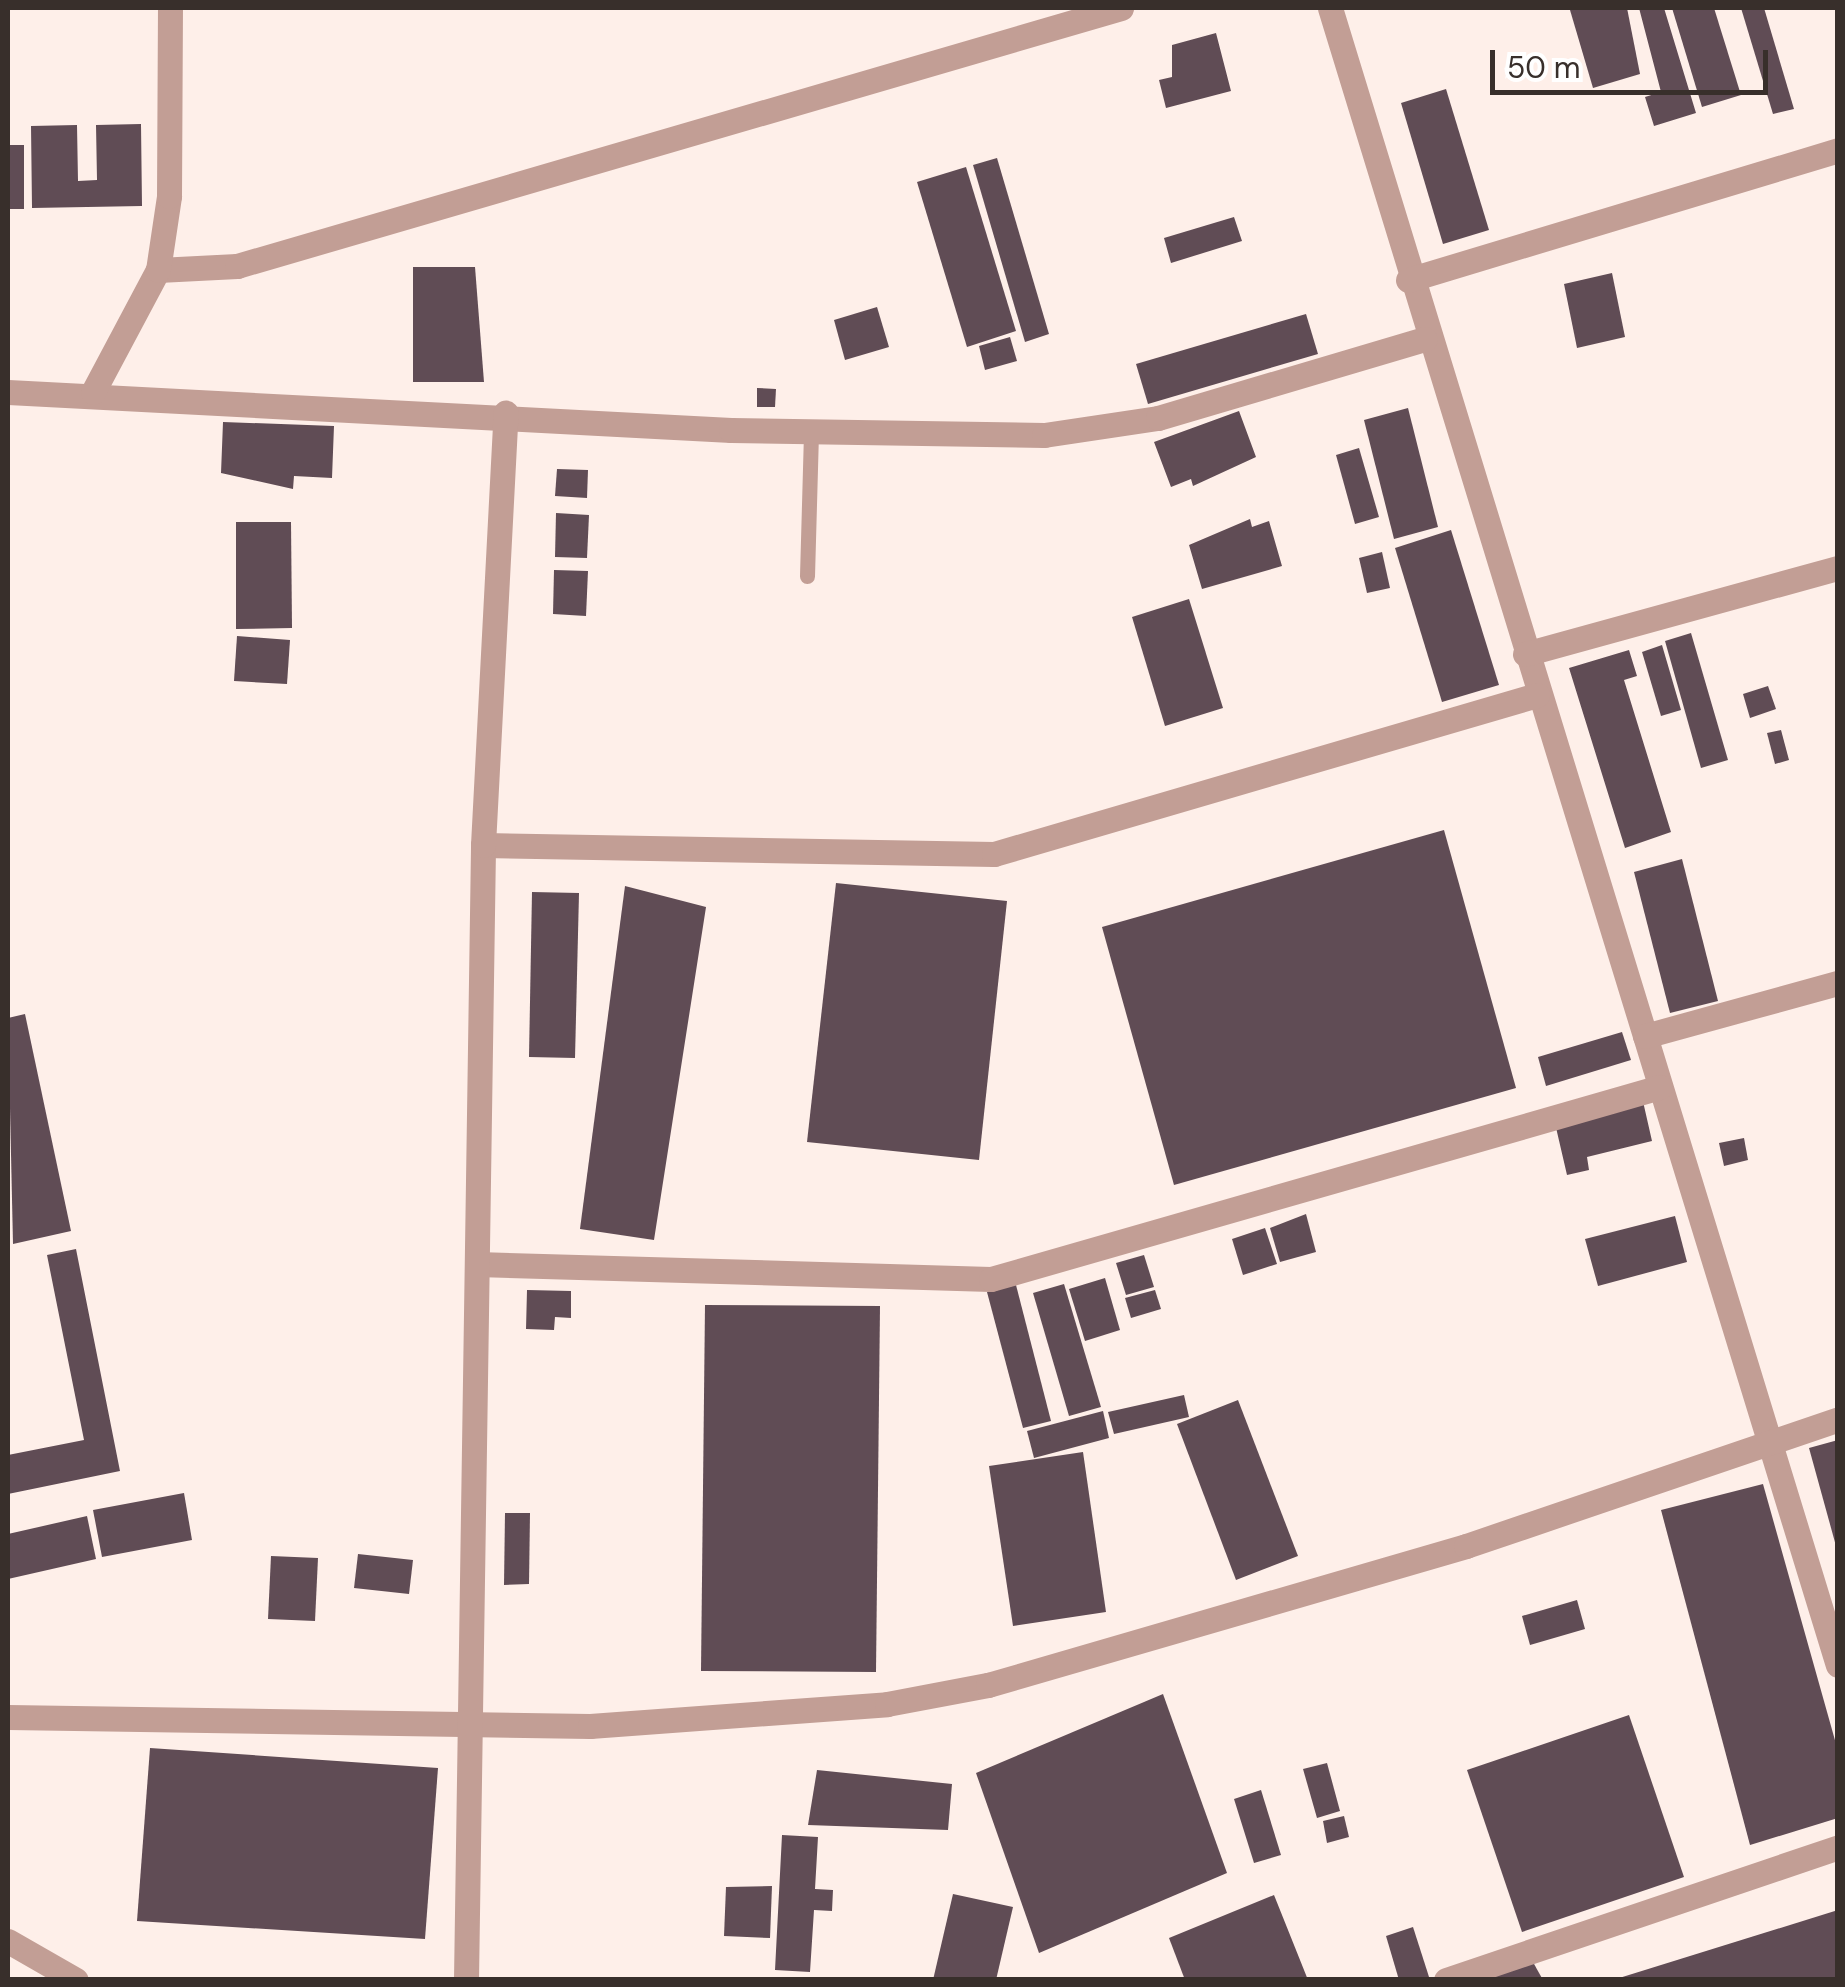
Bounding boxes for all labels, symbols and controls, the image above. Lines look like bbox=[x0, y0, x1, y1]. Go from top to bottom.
scale bar bbox=[1495, 30, 1772, 92]
text: 50 m bbox=[1507, 48, 1581, 87]

